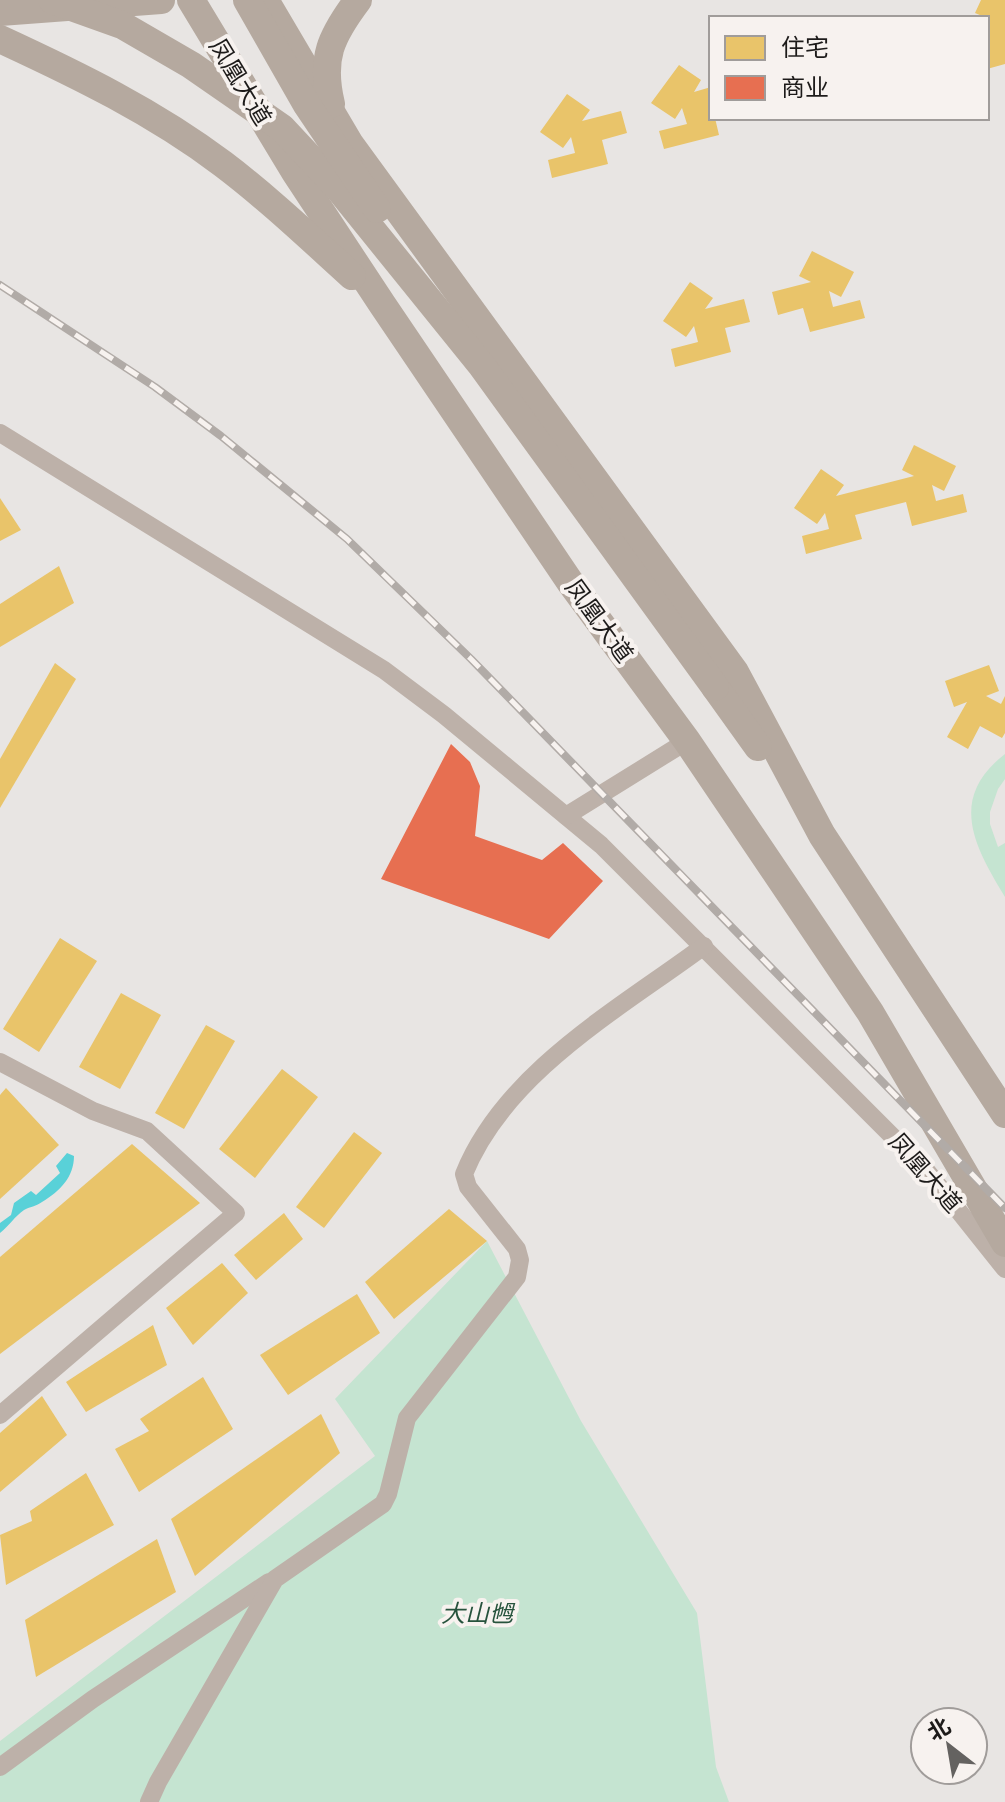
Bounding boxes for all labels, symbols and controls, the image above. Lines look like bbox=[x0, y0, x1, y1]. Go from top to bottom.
legend bbox=[709, 16, 989, 120]
text: 住宅 bbox=[781, 28, 829, 63]
street label: 凤凰大道 bbox=[202, 31, 282, 131]
text: 商业 bbox=[781, 68, 829, 103]
street label: 凤凰大道 bbox=[559, 570, 643, 669]
street label: 凤凰大道 bbox=[882, 1124, 972, 1219]
park label: 大山乸 bbox=[441, 1594, 516, 1629]
north arrow bbox=[909, 1706, 989, 1786]
text: 北 bbox=[920, 1708, 956, 1747]

